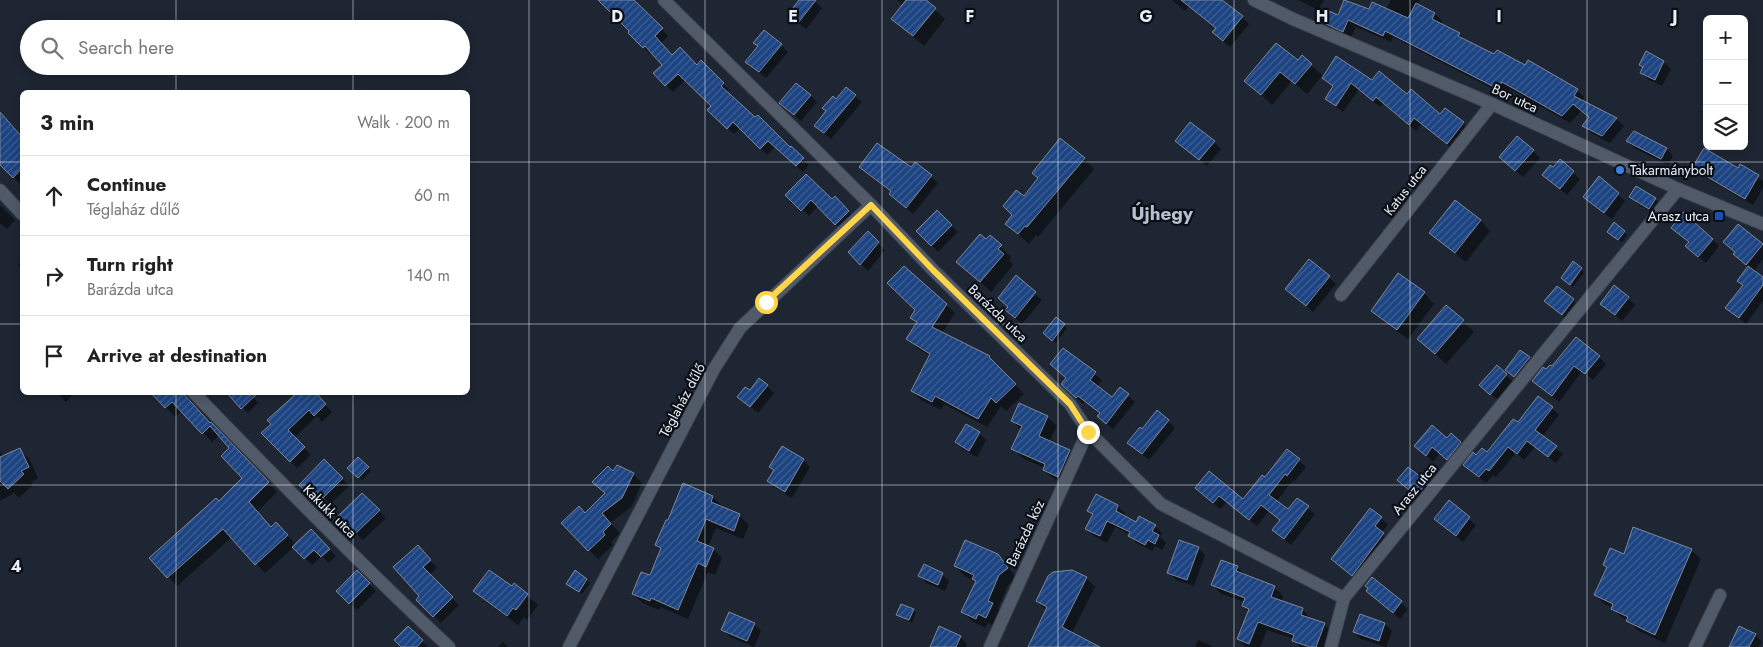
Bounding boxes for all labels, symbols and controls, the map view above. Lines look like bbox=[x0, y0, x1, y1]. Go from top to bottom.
text: D bbox=[611, 5, 623, 28]
text: E bbox=[788, 5, 798, 28]
text: F bbox=[966, 5, 974, 28]
text: G bbox=[1139, 5, 1153, 28]
text: H bbox=[1316, 5, 1328, 28]
text: I bbox=[1496, 5, 1502, 28]
text: J bbox=[1669, 5, 1678, 28]
map controls bbox=[1703, 15, 1748, 150]
button: + bbox=[1703, 15, 1748, 60]
search box bbox=[20, 20, 470, 75]
icon: search bbox=[38, 34, 66, 62]
text: Search here bbox=[78, 34, 174, 61]
button: − bbox=[1703, 60, 1748, 105]
street label: Bor utca bbox=[1489, 79, 1541, 117]
button: layers bbox=[1703, 105, 1748, 150]
text: 3 min bbox=[40, 108, 94, 138]
text: Walk · 200 m bbox=[357, 111, 450, 134]
street label: Katus utca bbox=[1379, 160, 1431, 220]
place label: Takarmánybolt bbox=[1630, 160, 1714, 180]
marker: Takarmánybolt bbox=[1614, 164, 1626, 176]
text: Continue bbox=[87, 171, 166, 198]
icon: ahead bbox=[40, 182, 68, 210]
text: 60 m bbox=[414, 184, 450, 207]
text: Téglaház dűlő bbox=[87, 198, 180, 221]
district label: Újhegy bbox=[1131, 200, 1194, 227]
place label: Arasz utca bbox=[1648, 206, 1709, 226]
marker: Arasz utca bbox=[1713, 210, 1725, 222]
text: Turn right bbox=[87, 251, 173, 278]
icon: right bbox=[40, 262, 68, 290]
text: 140 m bbox=[407, 264, 450, 287]
text: Barázda utca bbox=[87, 278, 173, 301]
street label: Barázda utca bbox=[964, 280, 1032, 346]
route start bbox=[755, 291, 778, 314]
icon: arrive bbox=[40, 342, 68, 370]
text: Arrive at destination bbox=[87, 342, 267, 369]
street label: Téglaház dűlő bbox=[654, 359, 710, 441]
route end bbox=[1077, 421, 1100, 444]
street label: Arasz utca bbox=[1387, 459, 1441, 519]
street label: Kakukk utca bbox=[299, 480, 361, 542]
street label: Barázda köz bbox=[1001, 496, 1049, 570]
text: 4 bbox=[10, 555, 22, 578]

